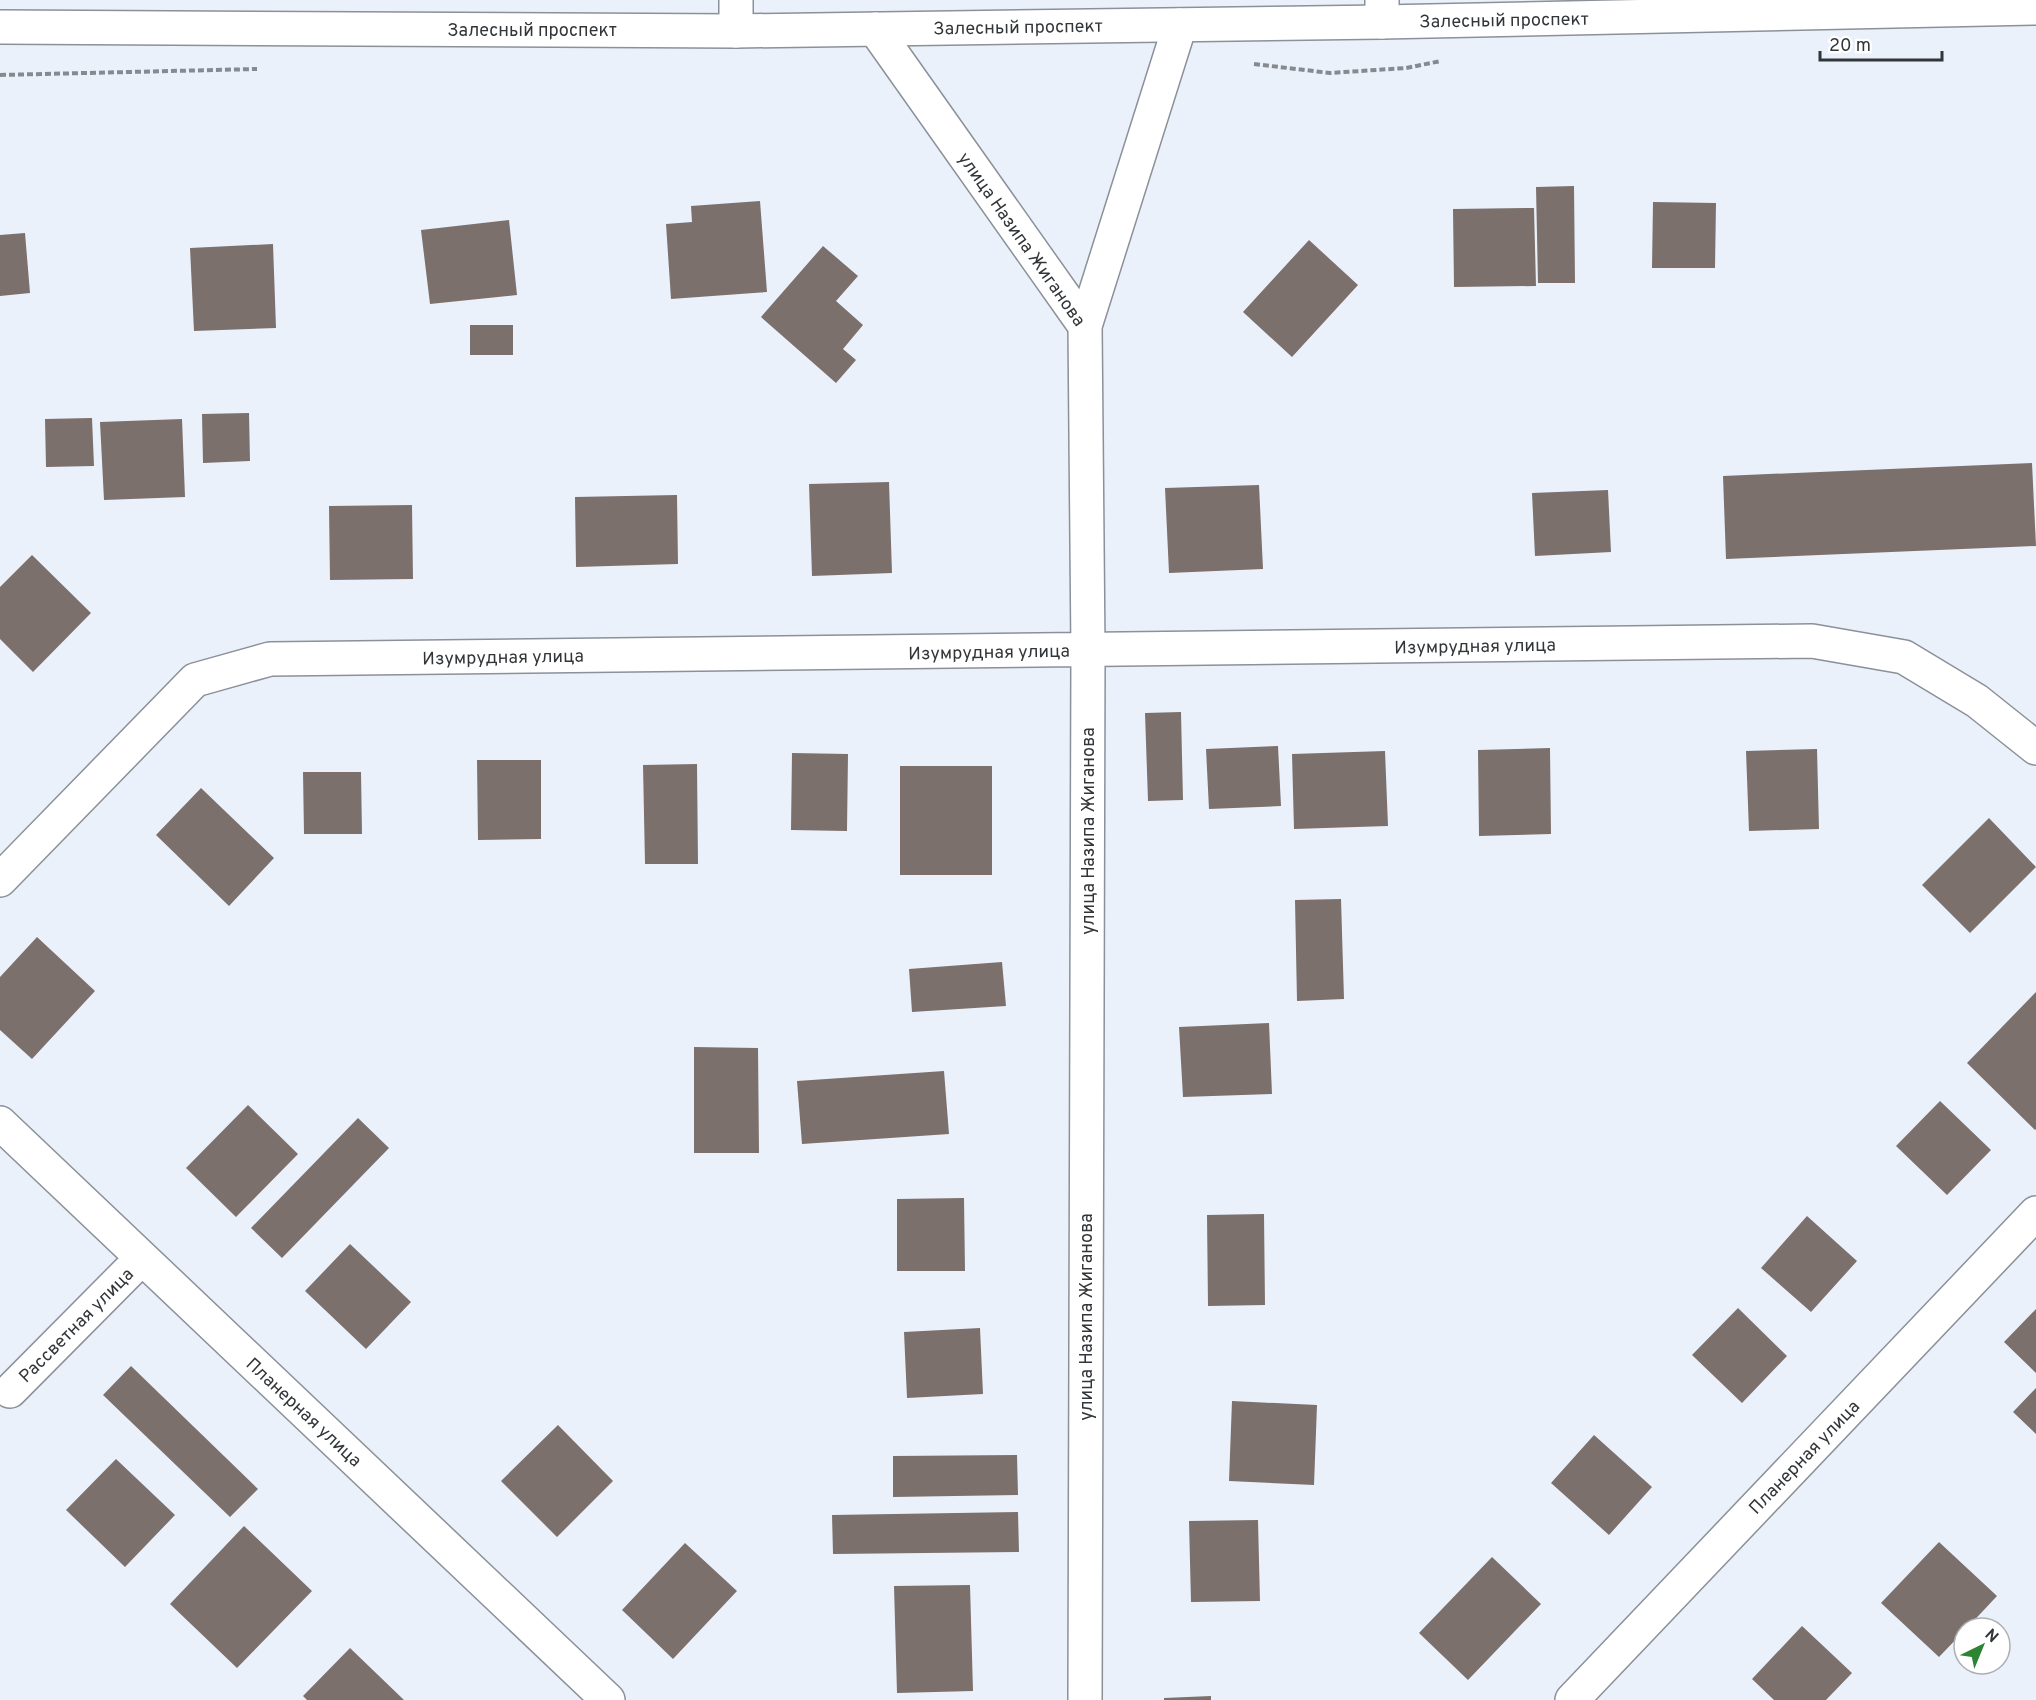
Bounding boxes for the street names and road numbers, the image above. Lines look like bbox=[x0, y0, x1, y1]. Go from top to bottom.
street label: Залесный проспект bbox=[1419, 9, 1589, 34]
street label: Залесный проспект bbox=[933, 16, 1103, 41]
street label: Залесный проспект bbox=[447, 20, 617, 43]
street label: улица Назипа Жиганова bbox=[952, 148, 1090, 332]
street label: Изумрудная улица bbox=[1394, 635, 1556, 660]
street label: Изумрудная улица bbox=[908, 641, 1070, 666]
street label: Изумрудная улица bbox=[422, 646, 584, 671]
street label: улица Назипа Жиганова bbox=[1078, 727, 1101, 935]
street label: улица Назипа Жиганова bbox=[1076, 1213, 1099, 1421]
street label: Рассветная улица bbox=[15, 1264, 139, 1388]
street label: Планерная улица bbox=[240, 1353, 366, 1473]
street label: Планерная улица bbox=[1745, 1396, 1866, 1520]

